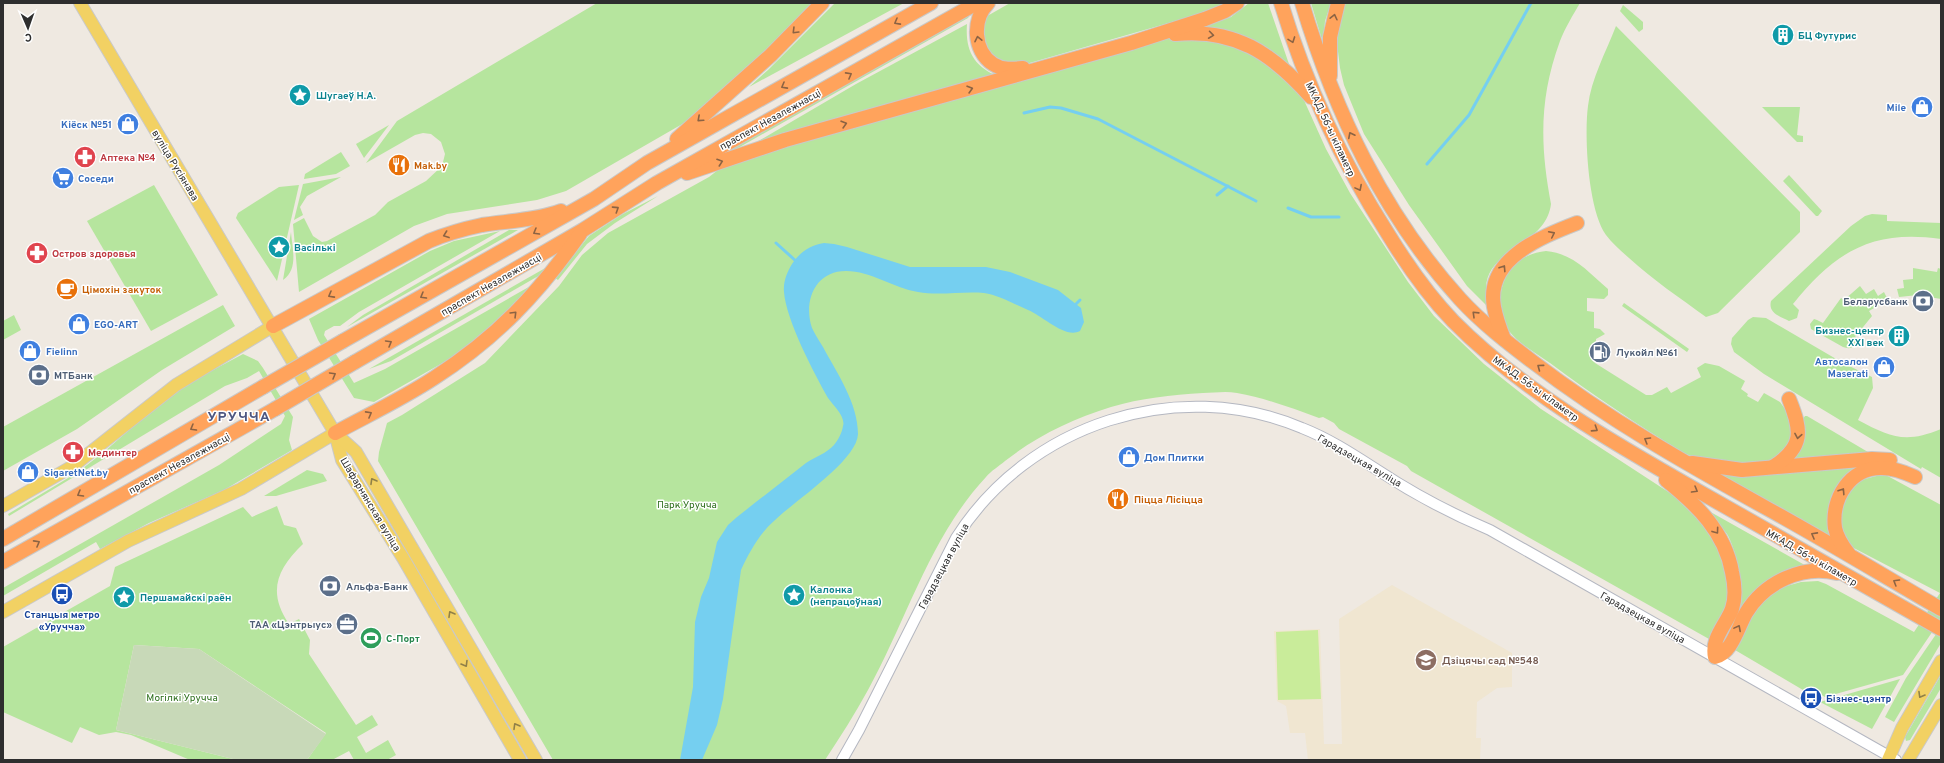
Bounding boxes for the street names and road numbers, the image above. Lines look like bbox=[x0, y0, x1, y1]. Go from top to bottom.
street label: МКАД, 56-ы кіламетр bbox=[1302, 80, 1357, 179]
street label: праспект Незалежнасці bbox=[718, 87, 824, 154]
street label: вуліца Русіянава bbox=[148, 128, 201, 204]
street label: праспект Незалежнасці bbox=[439, 251, 544, 319]
street label: МКАД, 56-ы кіламетр bbox=[1490, 354, 1581, 425]
street label: праспект Незалежнасці bbox=[127, 431, 233, 498]
street label: Гарадзецкая вуліца bbox=[1315, 432, 1404, 491]
street label: Шафарнянская вуліца bbox=[337, 455, 403, 554]
street label: Гарадзецкая вуліца bbox=[916, 522, 972, 612]
street label: МКАД, 56-ы кіламетр bbox=[1763, 527, 1859, 590]
street label: Гарадзецкая вуліца bbox=[1598, 590, 1687, 647]

